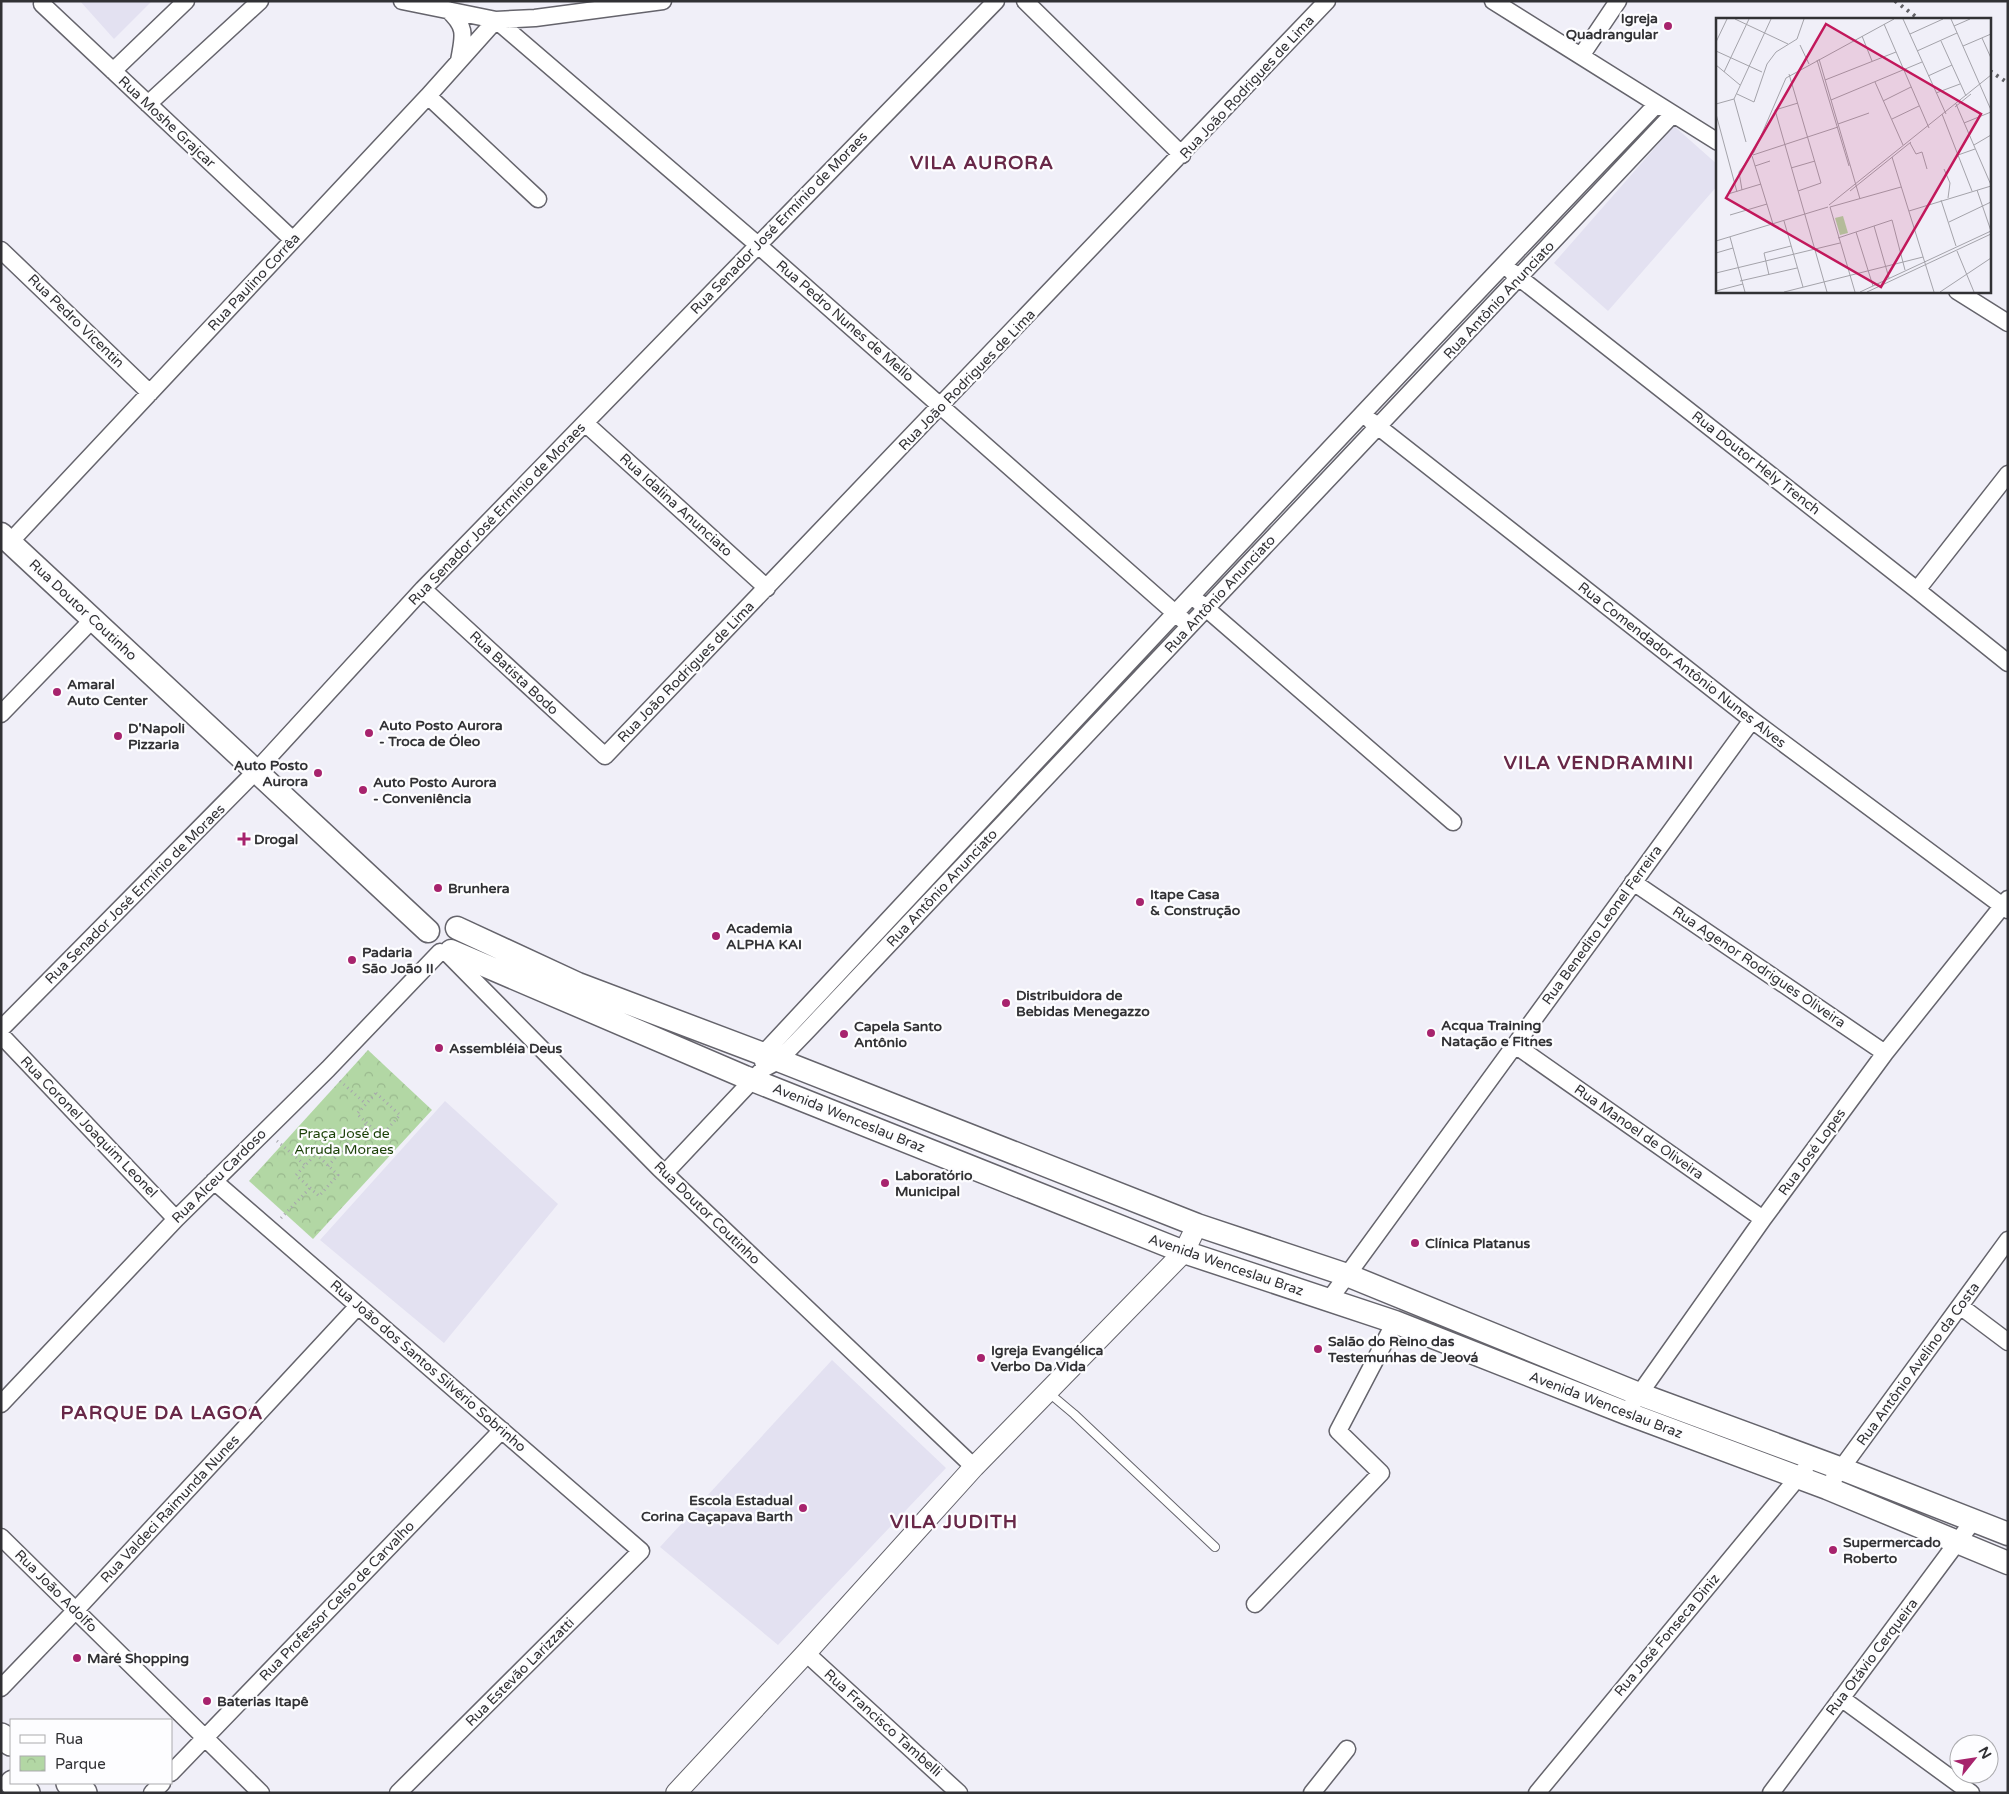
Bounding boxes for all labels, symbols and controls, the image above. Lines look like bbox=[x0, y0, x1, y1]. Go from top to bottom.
place label: Igreja Quadrangular bbox=[1566, 10, 1659, 43]
street label: Rua João Rodrigues de Lima bbox=[1176, 12, 1318, 162]
inset map bbox=[1716, 18, 1992, 292]
marker: Igreja Quadrangular bbox=[1662, 20, 1674, 32]
street label: Rua Moshe Grajcar bbox=[115, 73, 220, 172]
street label: Rua Senador José Ermínio de Moraes bbox=[687, 128, 871, 318]
district label: VILA AURORA bbox=[910, 152, 1054, 174]
street label: Rua Paulino Corrêa bbox=[204, 230, 304, 334]
street label: Rua Antônio Anunciato bbox=[1440, 238, 1558, 362]
street label: Rua Pedro Nunes de Mello bbox=[773, 257, 917, 385]
street label: Rua Pedro Vicentin bbox=[24, 271, 128, 371]
street label: Rua João Rodrigues de Lima bbox=[895, 306, 1039, 454]
street label: Rua Doutor Hely Trench bbox=[1688, 408, 1824, 518]
street label: Rua Senador José Ermínio de Moraes bbox=[405, 419, 589, 609]
street label: Rua Idalina Anunciato bbox=[616, 450, 736, 560]
street label: Rua Antônio Anunciato bbox=[1161, 532, 1279, 656]
street label: Rua Doutor Coutinho bbox=[26, 556, 140, 664]
street label: Rua Comendador Antônio Nunes Alves bbox=[1575, 579, 1790, 752]
street label: Rua João Rodrigues de Lima bbox=[614, 598, 758, 746]
street label: Rua Batista Bodo bbox=[466, 627, 562, 719]
place label: Amaral Auto Center bbox=[67, 676, 148, 709]
marker: Amaral Auto Center bbox=[51, 686, 63, 698]
place label: Auto Posto Aurora - Troca de Óleo bbox=[379, 717, 503, 750]
place label: D'Napoli Pizzaria bbox=[128, 720, 185, 753]
marker: Auto Posto Aurora - Troca de Óleo bbox=[363, 727, 375, 739]
marker: D'Napoli Pizzaria bbox=[112, 730, 124, 742]
district label: VILA VENDRAMINI bbox=[1504, 752, 1694, 774]
place label: Auto Posto Aurora bbox=[234, 757, 308, 790]
marker: Auto Posto Aurora bbox=[312, 767, 324, 779]
place label: Auto Posto Aurora - Conveniência bbox=[373, 774, 497, 807]
marker: Auto Posto Aurora - Conveniência bbox=[357, 784, 369, 796]
street label: Rua Senador José Ermínio de Moraes bbox=[42, 800, 229, 987]
street label: Rua Antônio Anunciato bbox=[883, 826, 1001, 950]
place label: Drogal bbox=[254, 831, 298, 848]
marker: Drogal bbox=[238, 833, 250, 845]
street label: Rua Benedito Leonel Ferreira bbox=[1538, 842, 1666, 1008]
place label: Brunhera bbox=[448, 880, 510, 897]
marker: Brunhera bbox=[432, 882, 444, 894]
place label: Itape Casa & Construção bbox=[1150, 886, 1241, 919]
marker: Itape Casa & Construção bbox=[1134, 896, 1146, 908]
street label: Rua Agenor Rodrigues Oliveira bbox=[1669, 903, 1849, 1031]
place label: Academia ALPHA KAI bbox=[726, 920, 802, 953]
marker: Academia ALPHA KAI bbox=[710, 930, 722, 942]
place label: Padaria São João II bbox=[362, 944, 434, 977]
marker: Padaria São João II bbox=[346, 954, 358, 966]
place label: Distribuidora de Bebidas Menegazzo bbox=[1016, 987, 1150, 1020]
marker: Distribuidora de Bebidas Menegazzo bbox=[1000, 997, 1012, 1009]
place label: Acqua Training Natação e Fitnes bbox=[1441, 1017, 1553, 1050]
place label: Capela Santo Antônio bbox=[854, 1018, 942, 1051]
marker: Acqua Training Natação e Fitnes bbox=[1425, 1027, 1437, 1039]
marker: Capela Santo Antônio bbox=[838, 1028, 850, 1040]
place label: Assembléia Deus bbox=[449, 1040, 563, 1057]
marker: Assembléia Deus bbox=[433, 1042, 445, 1054]
street label: Rua Coronel Joaquim Leonel bbox=[17, 1053, 161, 1201]
street label: Avenida Wenceslau Braz bbox=[770, 1080, 928, 1156]
street label: Rua Manoel de Oliveira bbox=[1571, 1081, 1707, 1183]
street label: Rua José Lopes bbox=[1775, 1105, 1849, 1199]
street label: Rua Alceu Cardoso bbox=[168, 1125, 270, 1227]
park label: Praça José de Arruda Moraes bbox=[294, 1125, 394, 1158]
street label: Rua Doutor Coutinho bbox=[650, 1158, 764, 1268]
place label: Laboratório Municipal bbox=[895, 1167, 973, 1200]
marker: Laboratório Municipal bbox=[879, 1177, 891, 1189]
street label: Avenida Wenceslau Braz bbox=[1146, 1230, 1306, 1300]
place label: Clínica Platanus bbox=[1425, 1235, 1530, 1252]
marker: Clínica Platanus bbox=[1409, 1237, 1421, 1249]
street label: Rua João dos Santos Silvério Sobrinho bbox=[327, 1276, 529, 1456]
street label: Rua Antônio Avelino da Costa bbox=[1853, 1279, 1983, 1449]
place label: Salão do Reino das Testemunhas de Jeová bbox=[1327, 1333, 1479, 1366]
place label: Igreja Evangélica Verbo Da Vida bbox=[991, 1342, 1103, 1375]
marker: Salão do Reino das Testemunhas de Jeová bbox=[1312, 1343, 1324, 1355]
marker: Igreja Evangélica Verbo Da Vida bbox=[975, 1352, 987, 1364]
street label: Avenida Wenceslau Braz bbox=[1527, 1368, 1685, 1442]
district label: PARQUE DA LAGOA bbox=[61, 1402, 263, 1424]
street label: Rua Valdeci Raimunda Nunes bbox=[97, 1431, 243, 1586]
place label: Escola Estadual Corina Caçapava Barth bbox=[641, 1492, 793, 1525]
marker: Escola Estadual Corina Caçapava Barth bbox=[797, 1502, 809, 1514]
district label: VILA JUDITH bbox=[890, 1511, 1018, 1533]
street label: Rua Professor Celso de Carvalho bbox=[256, 1518, 418, 1684]
place label: Supermercado Roberto bbox=[1843, 1534, 1941, 1567]
marker: Supermercado Roberto bbox=[1827, 1544, 1839, 1556]
street label: Rua João Adolfo bbox=[11, 1546, 101, 1636]
street label: Rua José Fonseca Diniz bbox=[1611, 1570, 1723, 1700]
street label: Rua Otávio Cerqueira bbox=[1822, 1595, 1922, 1719]
street label: Rua Estevão Larizzatti bbox=[462, 1614, 578, 1730]
place label: Maré Shopping bbox=[87, 1650, 189, 1667]
marker: Maré Shopping bbox=[71, 1652, 83, 1664]
street label: Rua Francisco Tambelli bbox=[821, 1666, 945, 1780]
place label: Baterias Itapê bbox=[217, 1693, 309, 1710]
marker: Baterias Itapê bbox=[201, 1695, 213, 1707]
legend bbox=[10, 1719, 172, 1784]
text: Rua bbox=[55, 1730, 83, 1748]
north arrow bbox=[1949, 1734, 1999, 1784]
text: N bbox=[1975, 1744, 1995, 1762]
text: Parque bbox=[55, 1755, 106, 1773]

